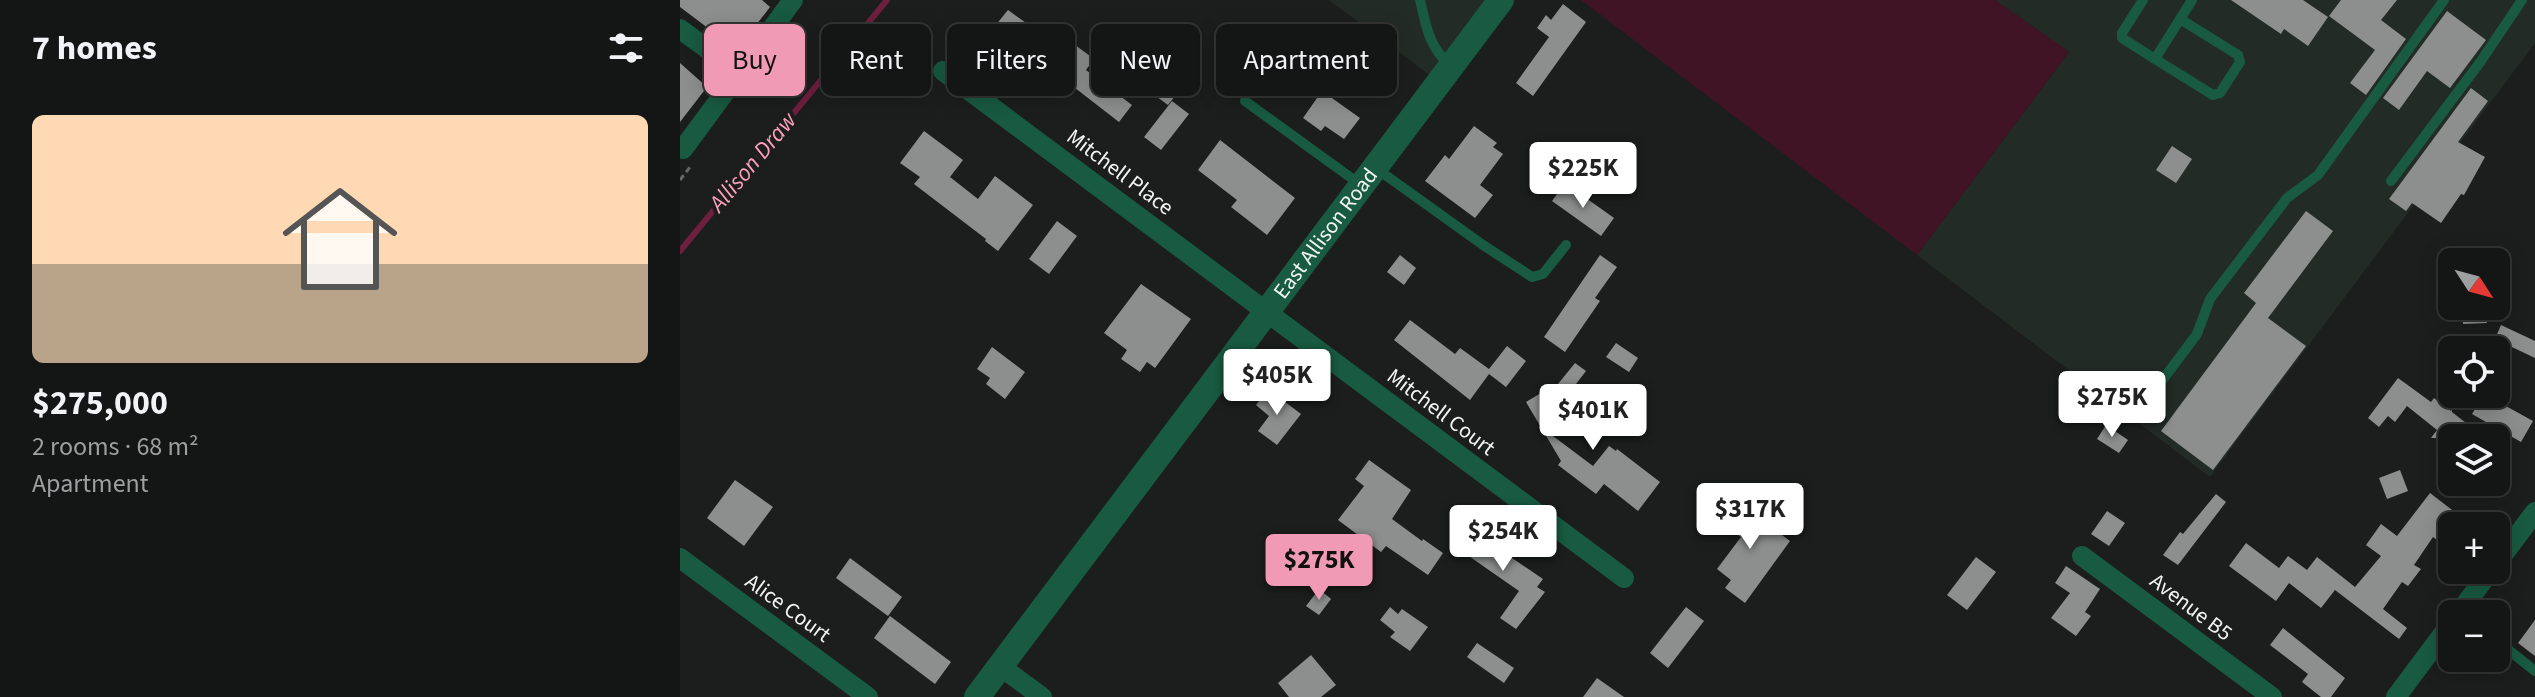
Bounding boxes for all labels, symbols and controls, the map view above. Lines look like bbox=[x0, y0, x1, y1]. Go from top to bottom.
text: 7 homes bbox=[32, 24, 157, 73]
chip: Buy bbox=[704, 24, 805, 96]
chip: Rent bbox=[821, 24, 931, 96]
chip: Filters bbox=[947, 24, 1075, 96]
chip: New bbox=[1091, 24, 1200, 96]
chip: Apartment bbox=[1216, 24, 1397, 96]
icon: filters bbox=[604, 26, 648, 70]
water label: Allison Draw bbox=[699, 104, 806, 221]
street label: Mitchell Place bbox=[1060, 121, 1180, 223]
pin: $225K bbox=[1527, 142, 1639, 210]
text: $225K bbox=[1548, 149, 1618, 186]
street label: East Allison Road bbox=[1266, 161, 1385, 306]
icon: home bbox=[268, 167, 412, 311]
north arrow bbox=[2438, 248, 2510, 320]
map controls bbox=[2438, 248, 2510, 672]
button: locate bbox=[2438, 336, 2510, 408]
pin: $405K bbox=[1221, 349, 1333, 417]
text: $405K bbox=[1242, 356, 1312, 393]
street label: Mitchell Court bbox=[1380, 361, 1502, 464]
pin: $275K bbox=[2056, 371, 2168, 439]
text: $275K bbox=[2077, 378, 2147, 415]
text: $275,000 bbox=[32, 379, 168, 428]
pin: $401K bbox=[1537, 384, 1649, 452]
text: $401K bbox=[1558, 391, 1628, 428]
button: layers bbox=[2438, 424, 2510, 496]
text: 2 rooms · 68 m² bbox=[32, 428, 199, 465]
text: Apartment bbox=[32, 465, 149, 502]
pin: $317K bbox=[1694, 483, 1806, 551]
text: $317K bbox=[1715, 490, 1785, 527]
pin: $254K bbox=[1447, 505, 1559, 573]
text: $254K bbox=[1468, 512, 1538, 549]
button: + bbox=[2438, 512, 2510, 584]
pin: $275K bbox=[1263, 534, 1375, 602]
text: $275K bbox=[1284, 541, 1354, 578]
street label: Avenue B5 bbox=[2143, 565, 2239, 649]
street label: Alice Court bbox=[738, 566, 838, 650]
button: − bbox=[2438, 600, 2510, 672]

